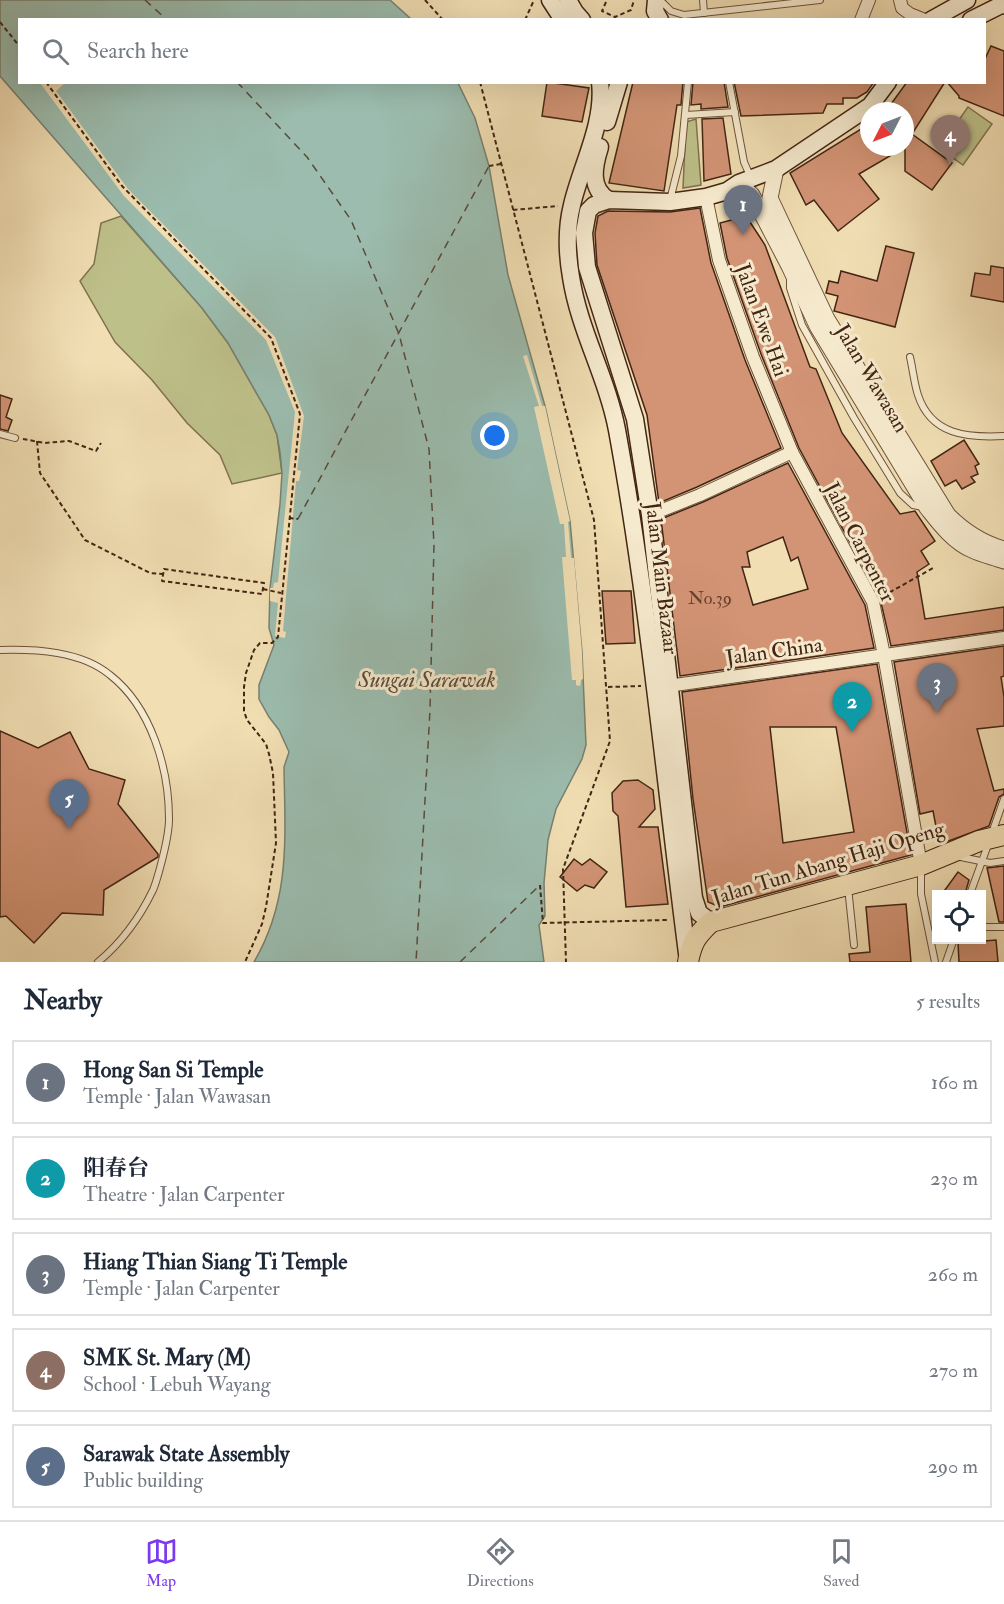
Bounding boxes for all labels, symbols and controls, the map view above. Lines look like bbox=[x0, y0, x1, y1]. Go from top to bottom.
search box bbox=[18, 18, 986, 84]
icon: search bbox=[39, 35, 72, 68]
text: Search here bbox=[87, 37, 189, 65]
north arrow bbox=[860, 102, 914, 156]
pin: 4 bbox=[930, 116, 970, 165]
pin: 1 bbox=[724, 186, 762, 235]
street label: Jalan Ewe Hai bbox=[728, 259, 795, 381]
street label: Jalan Wawasan bbox=[828, 318, 915, 438]
your location bbox=[480, 421, 509, 450]
street label: Jalan Carpenter bbox=[817, 477, 901, 607]
street label: Jalan Main Bazaar bbox=[639, 499, 684, 656]
house number: No.39 bbox=[688, 587, 732, 610]
street label: Jalan China bbox=[723, 631, 825, 672]
pin: 3 bbox=[918, 664, 956, 713]
water label: Sungai Sarawak bbox=[357, 666, 496, 694]
pin: 2 bbox=[832, 682, 872, 732]
pin: 5 bbox=[50, 780, 88, 829]
street label: Jalan Tun Abang Haji Openg bbox=[708, 815, 948, 912]
map controls bbox=[932, 890, 986, 944]
button: locate bbox=[932, 890, 986, 944]
text: Nearby bbox=[24, 985, 102, 1017]
text: 5 results bbox=[916, 989, 980, 1014]
text: Hong San Si Temple bbox=[83, 1056, 263, 1084]
text: 1 bbox=[42, 1070, 49, 1095]
text: 160 m bbox=[931, 1070, 978, 1095]
text: Temple · Jalan Wawasan bbox=[83, 1084, 271, 1109]
text: 阳春台 bbox=[83, 1154, 149, 1182]
text: 2 bbox=[40, 1166, 51, 1191]
text: 230 m bbox=[930, 1166, 978, 1191]
text: Theatre · Jalan Carpenter bbox=[83, 1182, 284, 1207]
text: Hiang Thian Siang Ti Temple bbox=[83, 1248, 347, 1276]
text: 3 bbox=[42, 1262, 49, 1287]
text: 260 m bbox=[928, 1262, 978, 1287]
text: Temple · Jalan Carpenter bbox=[83, 1276, 280, 1301]
text: SMK St. Mary (M) bbox=[83, 1344, 251, 1372]
text: 4 bbox=[40, 1358, 51, 1383]
text: 270 m bbox=[929, 1358, 978, 1383]
text: School · Lebuh Wayang bbox=[83, 1372, 271, 1397]
text: Sarawak State Assembly bbox=[83, 1440, 290, 1468]
text: 5 bbox=[41, 1454, 50, 1479]
text: 290 m bbox=[928, 1454, 978, 1479]
text: Public building bbox=[83, 1468, 203, 1493]
tab: Map bbox=[145, 1535, 178, 1591]
tab: Directions bbox=[467, 1535, 534, 1591]
tab: Saved bbox=[823, 1535, 859, 1591]

